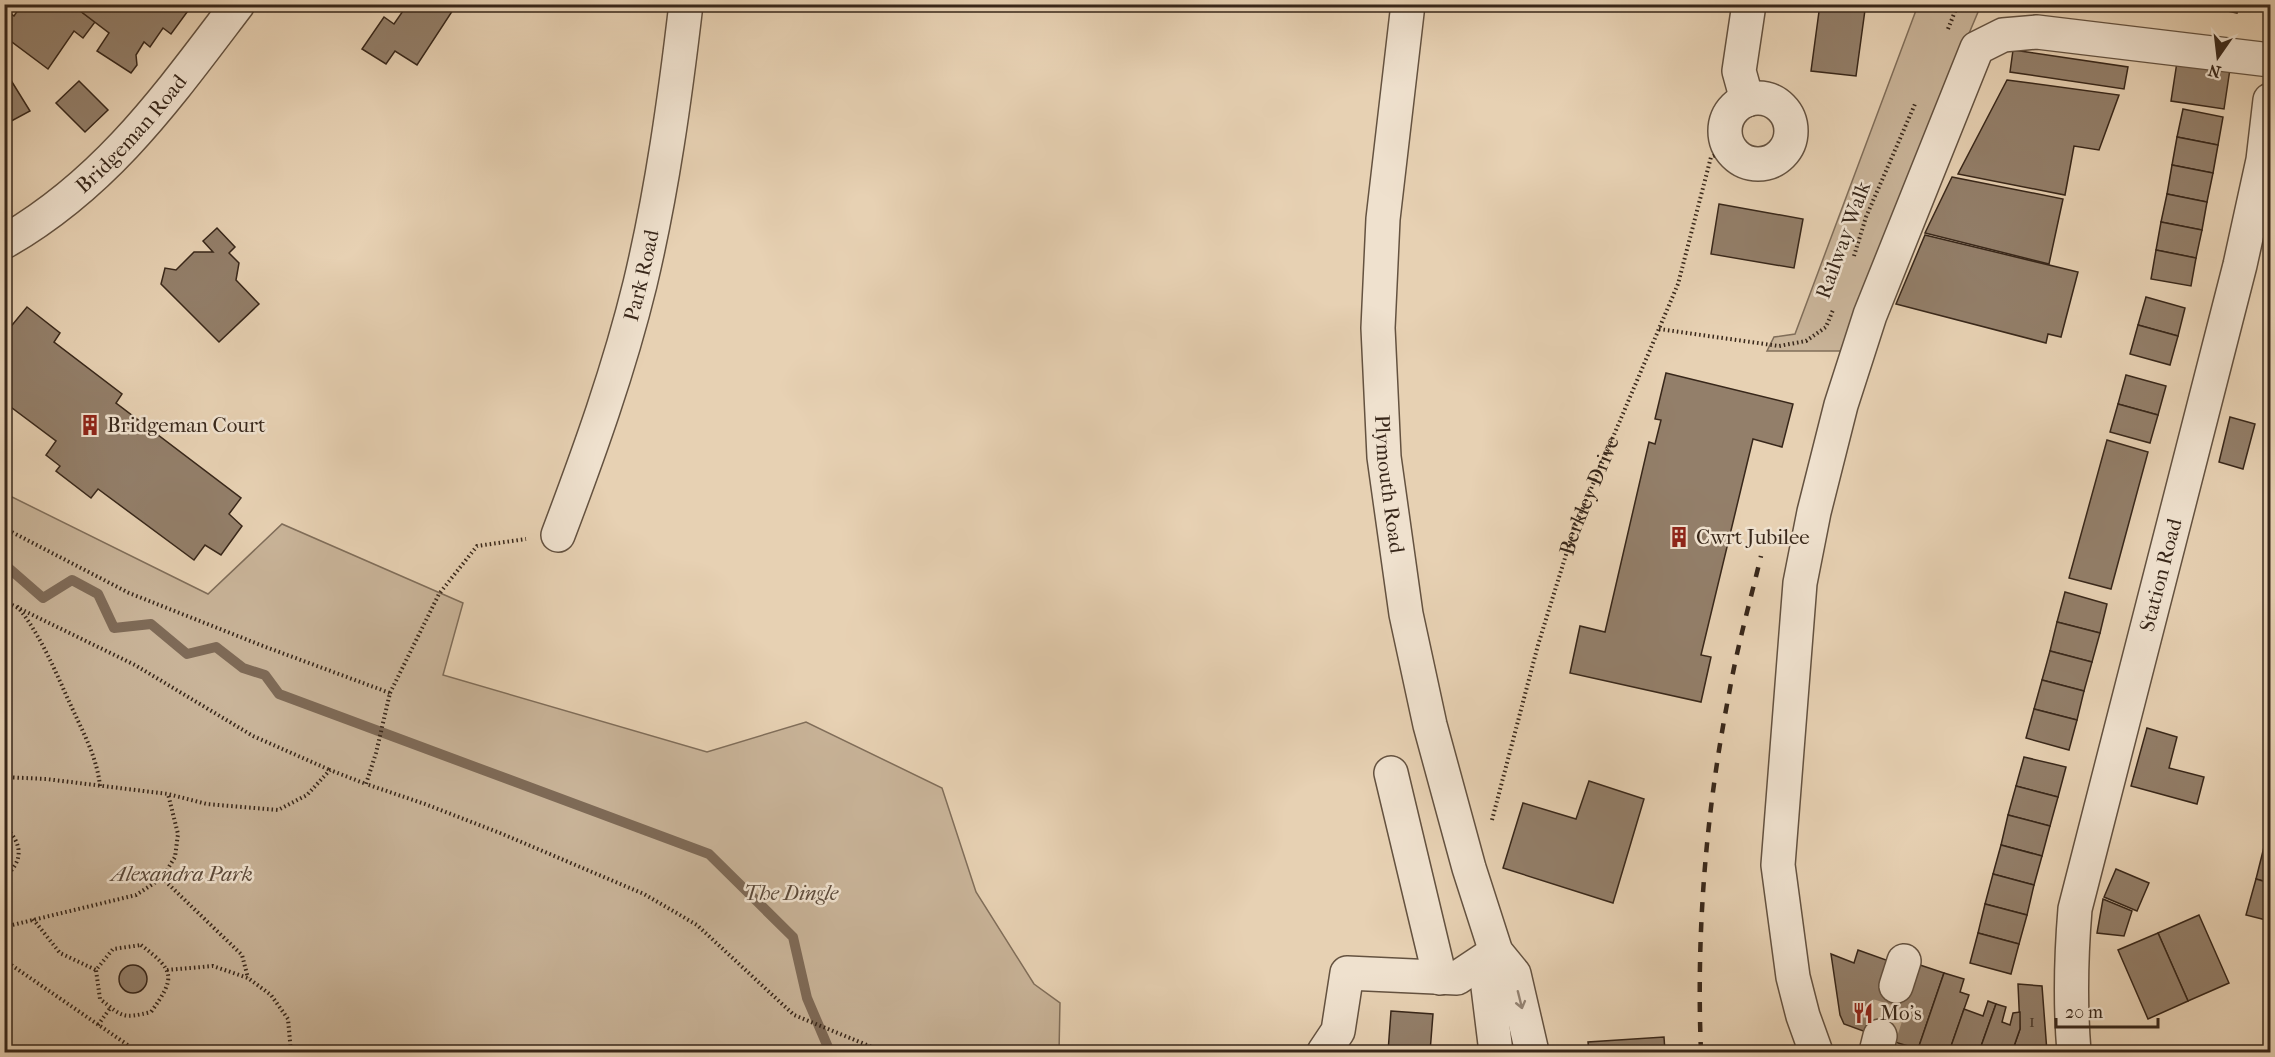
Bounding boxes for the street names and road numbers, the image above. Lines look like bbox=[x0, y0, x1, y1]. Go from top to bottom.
street label: Bridgeman Road bbox=[71, 69, 192, 198]
street label: Railway Walk bbox=[1811, 178, 1875, 302]
street label: Park Road bbox=[619, 227, 664, 324]
street label: Plymouth Road bbox=[1370, 414, 1409, 555]
street label: Berkley Drive bbox=[1555, 432, 1624, 558]
street label: Station Road bbox=[2135, 515, 2187, 634]

